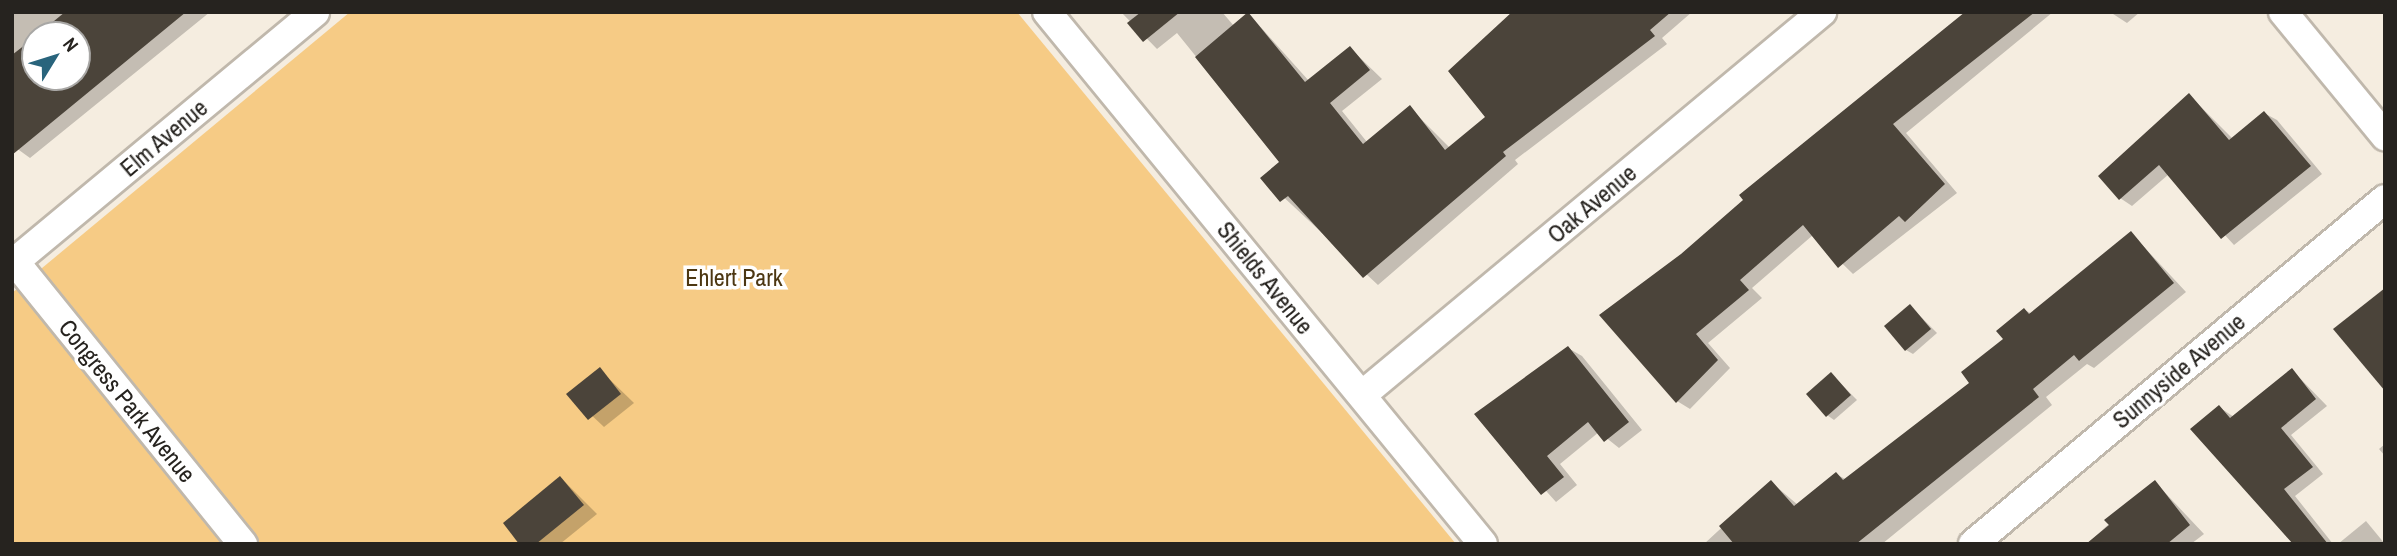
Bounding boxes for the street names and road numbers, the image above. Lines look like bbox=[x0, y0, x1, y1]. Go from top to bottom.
street label: Elm Avenue bbox=[114, 93, 214, 183]
street label: Oak Avenue bbox=[1541, 158, 1643, 250]
street label: Shields Avenue bbox=[1211, 216, 1319, 340]
street label: Sunnyside Avenue bbox=[2107, 307, 2251, 435]
street label: Congress Park Avenue bbox=[52, 313, 202, 489]

